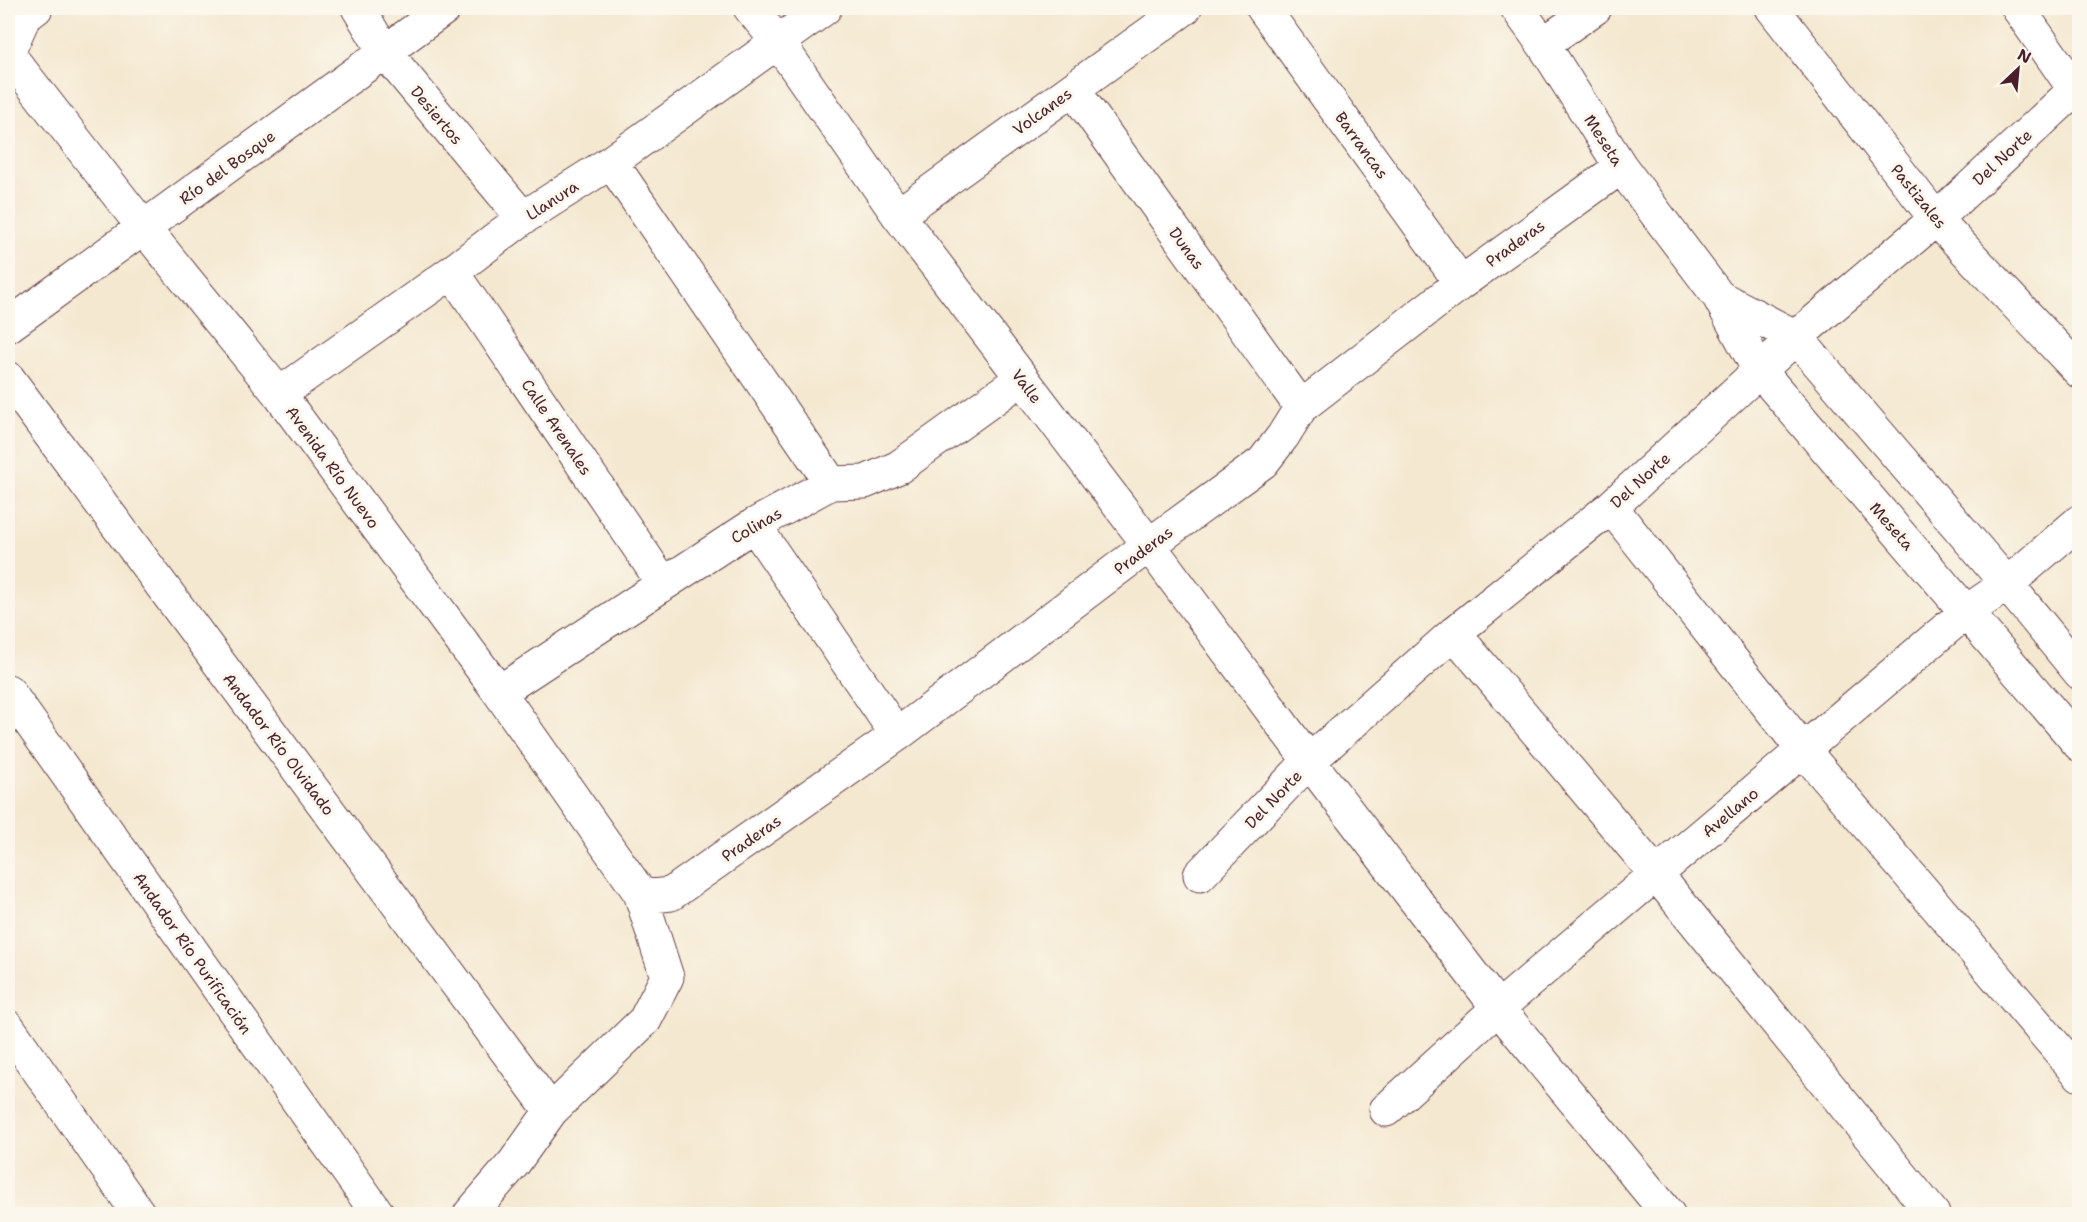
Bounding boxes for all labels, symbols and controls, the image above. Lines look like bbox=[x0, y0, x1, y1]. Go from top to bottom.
north arrow bbox=[1988, 39, 2048, 99]
text: N bbox=[2014, 44, 2035, 68]
street label: Desiertos bbox=[406, 81, 467, 149]
street label: Volcanes bbox=[1009, 83, 1076, 140]
street label: Barrancas bbox=[1330, 108, 1393, 183]
street label: Meseta bbox=[1579, 111, 1628, 170]
street label: Del Norte bbox=[1968, 125, 2036, 190]
street label: Río del Bosque bbox=[175, 126, 279, 209]
street label: Pastizales bbox=[1886, 160, 1951, 233]
street label: Llanura bbox=[522, 176, 582, 225]
street label: Praderas bbox=[1481, 215, 1549, 272]
street label: Dunas bbox=[1164, 223, 1209, 274]
street label: Valle bbox=[1007, 365, 1046, 408]
street label: Calle Arenales bbox=[517, 375, 597, 479]
street label: Avenida Río Nuevo bbox=[281, 402, 384, 533]
street label: Del Norte bbox=[1606, 448, 1675, 513]
street label: Meseta bbox=[1865, 498, 1918, 555]
street label: Colinas bbox=[727, 502, 786, 548]
street label: Praderas bbox=[1110, 521, 1177, 579]
street label: Andador Río Olvidado bbox=[218, 669, 339, 820]
street label: Del Norte bbox=[1240, 766, 1307, 833]
street label: Avellano bbox=[1698, 783, 1763, 842]
street label: Praderas bbox=[717, 810, 785, 867]
street label: Andador Río Purificación bbox=[129, 868, 257, 1039]

